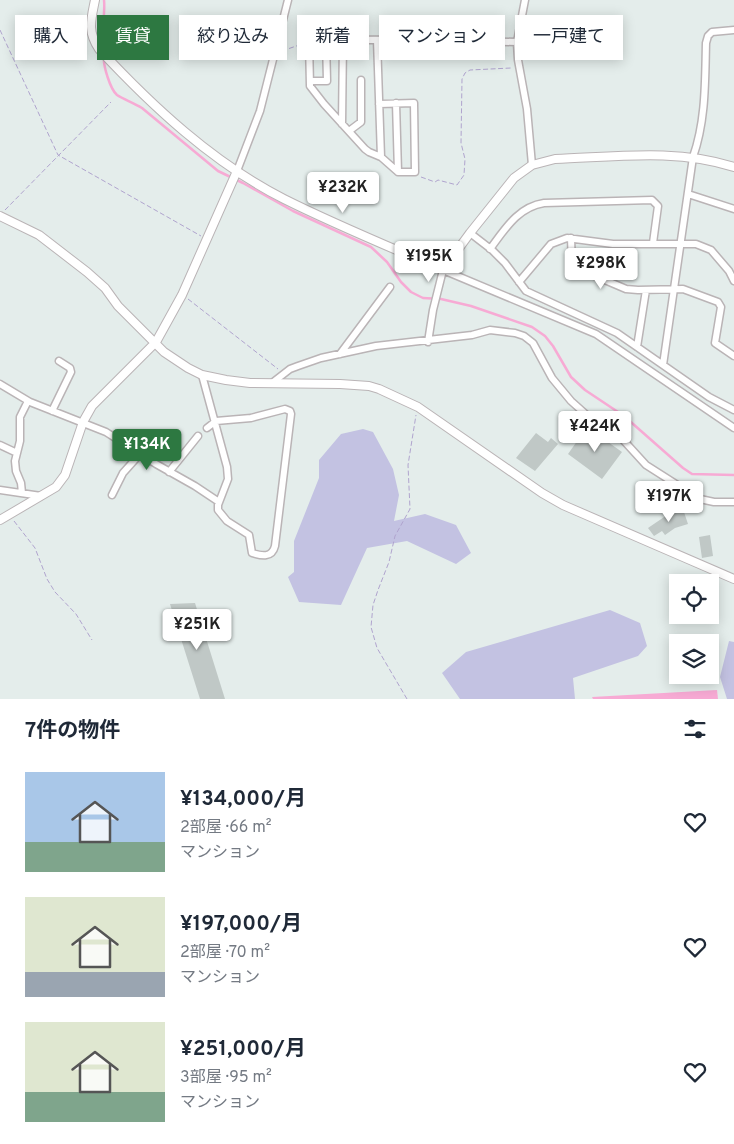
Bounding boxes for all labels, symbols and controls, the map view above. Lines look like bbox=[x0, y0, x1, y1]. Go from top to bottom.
chip: 購入 bbox=[15, 15, 87, 60]
chip: 賃貸 bbox=[97, 15, 169, 60]
chip: 絞り込み bbox=[179, 15, 287, 60]
chip: 新着 bbox=[297, 15, 369, 60]
chip: マンション bbox=[379, 15, 505, 60]
chip: 一戸建て bbox=[515, 15, 623, 60]
pin: ¥232K bbox=[308, 172, 378, 214]
text: ¥232K bbox=[318, 178, 368, 198]
pin: ¥195K bbox=[394, 240, 464, 283]
text: ¥195K bbox=[405, 247, 453, 267]
pin: ¥298K bbox=[566, 248, 636, 290]
text: ¥298K bbox=[576, 254, 626, 274]
pin: ¥424K bbox=[560, 410, 630, 453]
text: ¥424K bbox=[569, 417, 621, 437]
pin: ¥134K bbox=[112, 428, 182, 471]
text: ¥134K bbox=[123, 435, 171, 455]
pin: ¥197K bbox=[634, 480, 704, 523]
text: ¥197K bbox=[646, 487, 692, 507]
map controls bbox=[669, 574, 719, 684]
button: locate bbox=[669, 574, 719, 624]
pin: ¥251K bbox=[162, 608, 232, 651]
text: ¥251K bbox=[174, 615, 220, 635]
button: layers bbox=[669, 634, 719, 684]
icon: filters bbox=[681, 715, 709, 743]
text: 7件の物件 bbox=[25, 718, 120, 745]
text: ¥134,000/月 bbox=[180, 786, 306, 813]
icon: home bbox=[65, 792, 125, 852]
icon: heart bbox=[681, 808, 709, 836]
text: 2部屋 · 66 m² bbox=[180, 818, 272, 838]
text: マンション bbox=[180, 843, 260, 863]
text: ¥197,000/月 bbox=[180, 911, 302, 938]
icon: home bbox=[65, 917, 125, 977]
icon: heart bbox=[681, 933, 709, 961]
text: 2部屋 · 70 m² bbox=[180, 943, 270, 963]
text: マンション bbox=[180, 968, 260, 988]
text: ¥251,000/月 bbox=[180, 1036, 306, 1063]
icon: home bbox=[65, 1042, 125, 1102]
icon: heart bbox=[681, 1058, 709, 1086]
text: 3部屋 · 95 m² bbox=[180, 1068, 272, 1088]
text: マンション bbox=[180, 1093, 260, 1113]

